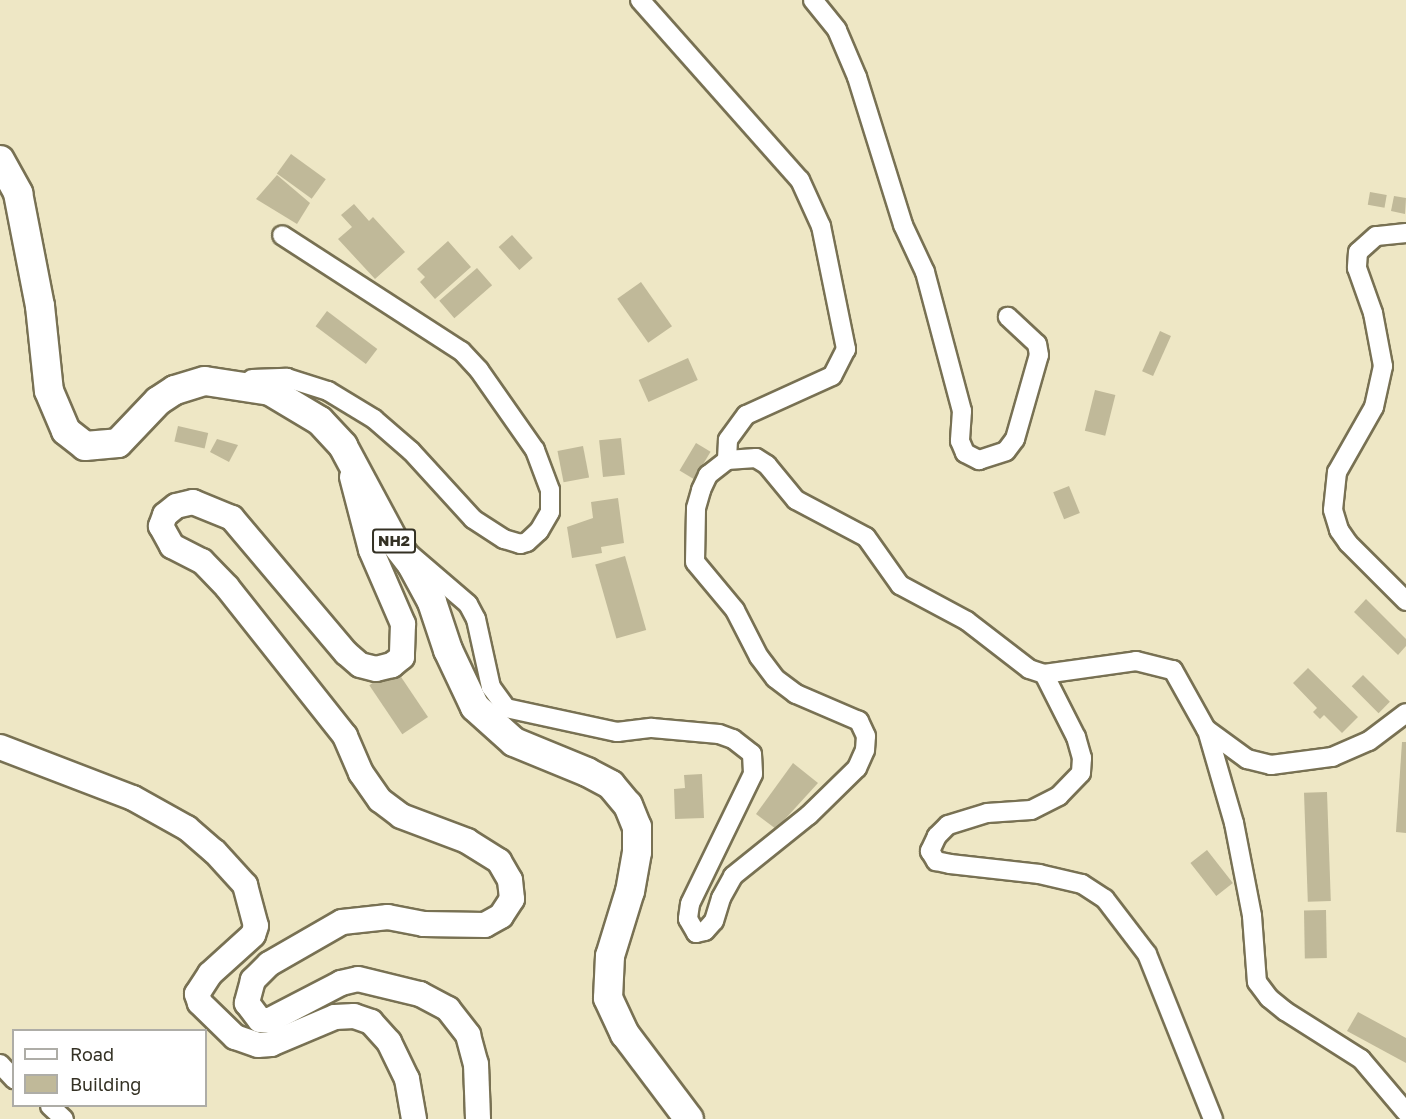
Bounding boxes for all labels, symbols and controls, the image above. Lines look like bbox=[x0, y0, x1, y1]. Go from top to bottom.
road number: NH2 bbox=[372, 529, 416, 553]
legend bbox=[12, 1029, 207, 1107]
text: Road bbox=[70, 1043, 114, 1065]
text: Building bbox=[70, 1073, 141, 1095]

